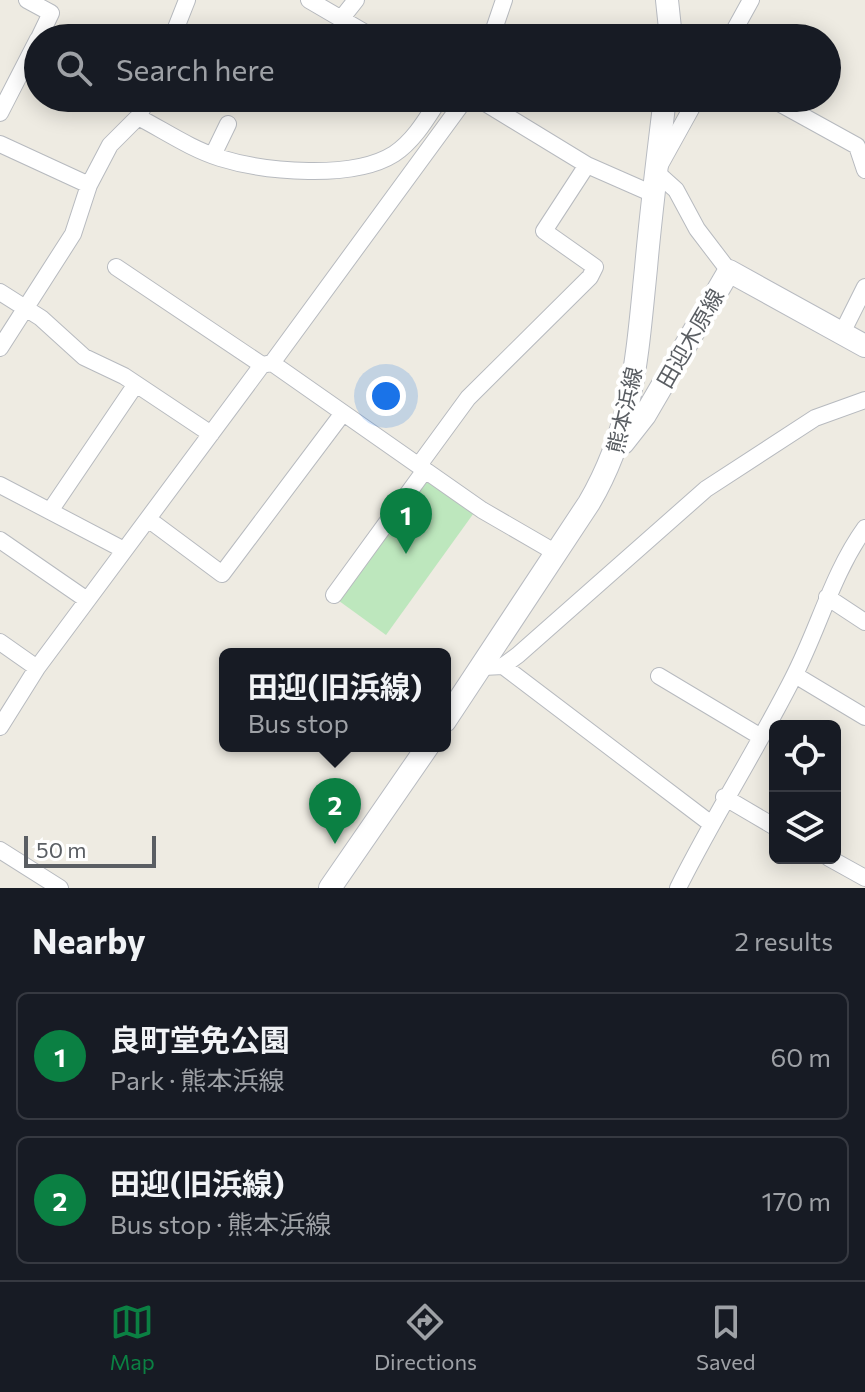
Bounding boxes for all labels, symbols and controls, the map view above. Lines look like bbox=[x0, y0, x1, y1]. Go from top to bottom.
search box bbox=[24, 24, 841, 112]
icon: search bbox=[52, 46, 96, 90]
text: Search here bbox=[116, 50, 275, 87]
street label: 田迎木原線 bbox=[651, 284, 729, 392]
street label: 熊本浜線 bbox=[601, 364, 647, 456]
your location bbox=[366, 376, 406, 416]
pin: 1 bbox=[380, 488, 432, 554]
popup bbox=[219, 648, 451, 752]
text: 田迎(旧浜線) bbox=[248, 667, 422, 704]
text: Bus stop bbox=[248, 707, 349, 738]
map controls bbox=[769, 720, 841, 864]
button: locate bbox=[769, 720, 841, 792]
pin: 2 bbox=[309, 778, 361, 844]
button: layers bbox=[769, 792, 841, 864]
scale bar bbox=[24, 832, 156, 868]
text: 50 m bbox=[36, 836, 86, 863]
text: Nearby bbox=[32, 919, 146, 961]
text: 2 results bbox=[735, 925, 833, 956]
text: 良町堂免公園 bbox=[110, 1020, 290, 1057]
text: 1 bbox=[54, 1041, 66, 1072]
text: 60 m bbox=[771, 1041, 831, 1072]
text: Park · 熊本浜線 bbox=[110, 1064, 285, 1095]
text: 田迎(旧浜線) bbox=[110, 1164, 285, 1201]
text: 2 bbox=[53, 1185, 67, 1216]
text: 170 m bbox=[762, 1185, 831, 1216]
text: Bus stop · 熊本浜線 bbox=[110, 1208, 331, 1239]
tab: Map bbox=[110, 1300, 155, 1375]
tab: Directions bbox=[374, 1300, 477, 1375]
tab: Saved bbox=[696, 1300, 755, 1375]

